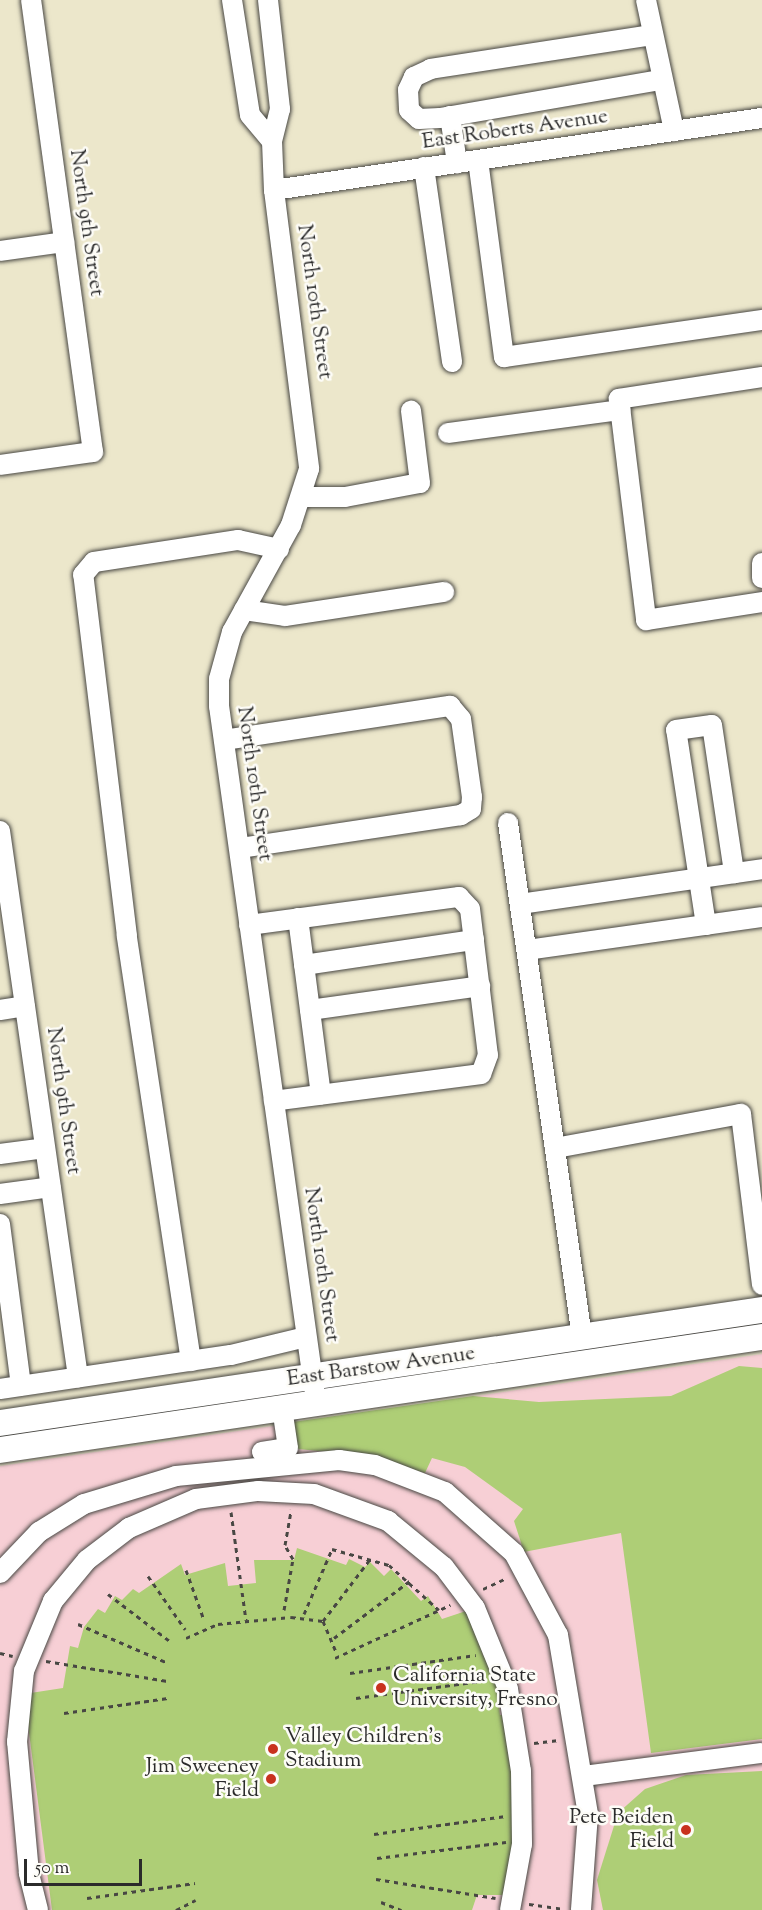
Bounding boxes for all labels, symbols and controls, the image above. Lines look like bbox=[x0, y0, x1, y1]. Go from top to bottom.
street label: East Roberts Avenue bbox=[421, 104, 609, 156]
street label: North 9th Street bbox=[63, 148, 109, 298]
street label: North 10th Street bbox=[291, 223, 337, 381]
street label: North 10th Street bbox=[231, 705, 277, 863]
street label: North 9th Street bbox=[40, 1026, 86, 1176]
street label: North 10th Street bbox=[298, 1186, 344, 1344]
street label: East Barstow Avenue bbox=[285, 1341, 477, 1393]
place label: California State University, Fresno bbox=[393, 1663, 558, 1713]
marker: California State University, Fresno bbox=[374, 1681, 388, 1695]
place label: Valley Children's Stadium bbox=[285, 1724, 441, 1774]
marker: Valley Children's Stadium bbox=[266, 1742, 280, 1756]
place label: Jim Sweeney Field bbox=[146, 1754, 259, 1804]
marker: Jim Sweeney Field bbox=[264, 1772, 278, 1786]
place label: Pete Beiden Field bbox=[569, 1805, 674, 1855]
marker: Pete Beiden Field bbox=[679, 1823, 693, 1837]
scale bar bbox=[27, 1847, 146, 1885]
text: 50 m bbox=[35, 1856, 69, 1882]

